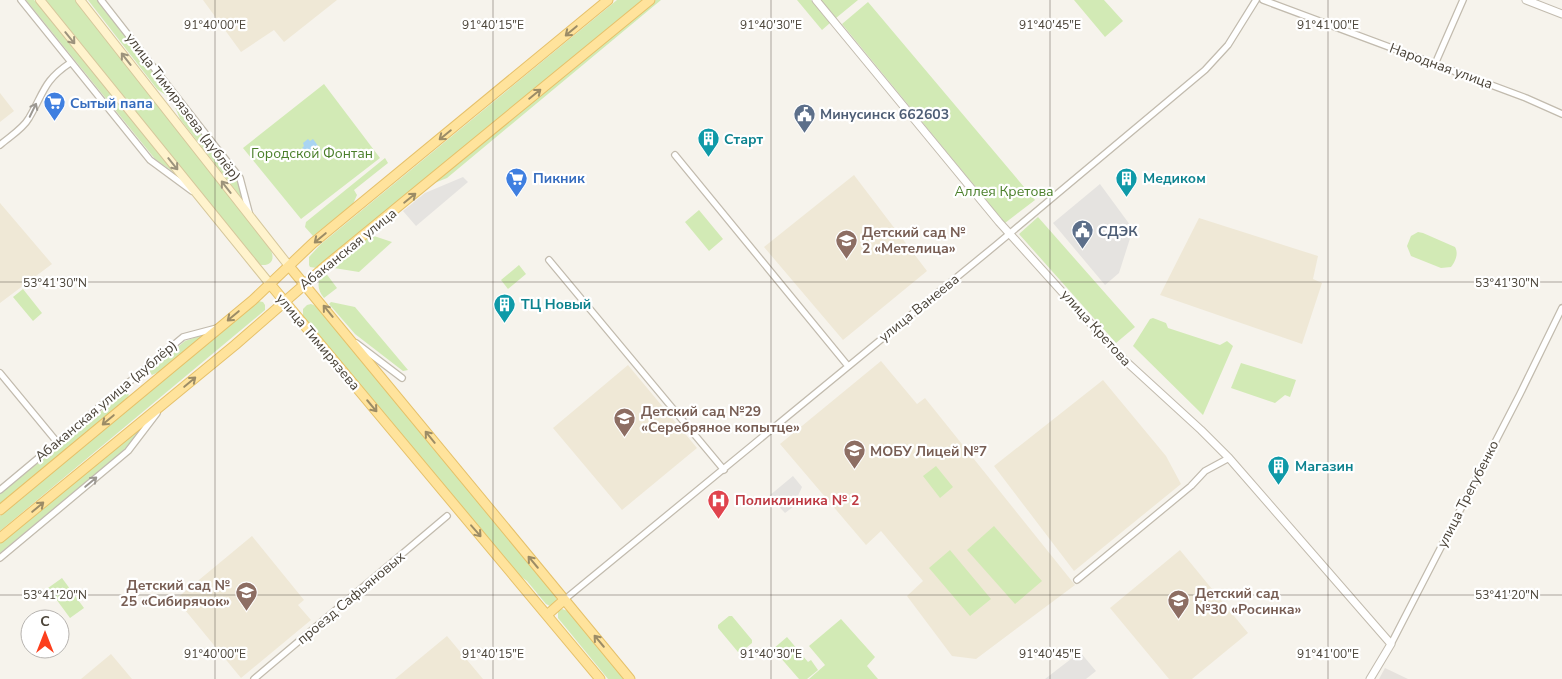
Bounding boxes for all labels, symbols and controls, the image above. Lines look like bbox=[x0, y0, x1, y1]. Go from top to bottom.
text: 91°40'00"E bbox=[184, 17, 246, 33]
text: 91°40'15"E bbox=[462, 17, 524, 33]
text: 91°40'30"E bbox=[740, 17, 802, 33]
text: 91°40'45"E bbox=[1019, 17, 1081, 33]
text: 91°41'00"E bbox=[1297, 17, 1359, 33]
one-way arrow bbox=[564, 26, 577, 37]
street label: улица Тимирязева (дублёр) bbox=[121, 29, 245, 185]
one-way arrow bbox=[65, 31, 76, 44]
street label: Народная улица bbox=[1387, 38, 1495, 94]
one-way arrow bbox=[121, 52, 131, 66]
one-way arrow bbox=[529, 89, 542, 100]
supermarket icon: Сытый папа bbox=[42, 91, 66, 122]
place label: Сытый папа bbox=[70, 94, 153, 113]
public building icon: Минусинск 662603 bbox=[792, 102, 816, 133]
one-way arrow bbox=[29, 103, 38, 118]
place label: Минусинск 662603 bbox=[820, 105, 949, 124]
building icon: Старт bbox=[696, 127, 720, 158]
one-way arrow bbox=[439, 129, 452, 140]
place label: Старт bbox=[724, 130, 764, 149]
park label: Городской Фонтан bbox=[251, 144, 373, 163]
one-way arrow bbox=[167, 157, 178, 170]
supermarket icon: Пикник bbox=[505, 166, 529, 197]
building icon: Медиком bbox=[1115, 166, 1139, 197]
place label: Пикник bbox=[533, 169, 585, 188]
place label: Медиком bbox=[1143, 169, 1206, 188]
one-way arrow bbox=[220, 181, 231, 194]
park label: Аллея Кретова bbox=[954, 182, 1054, 201]
one-way arrow bbox=[403, 192, 416, 203]
street label: Абаканская улица bbox=[295, 204, 401, 294]
public building icon: СДЭК bbox=[1070, 219, 1094, 250]
place label: СДЭК bbox=[1098, 222, 1138, 241]
place label: Детский сад № 2 «Метелица» bbox=[862, 223, 966, 258]
school or university icon: Детский сад № 2 «Метелица» bbox=[834, 228, 858, 259]
one-way arrow bbox=[314, 232, 327, 243]
street label: улица Ванеева bbox=[875, 270, 963, 346]
text: 53°41'30"N bbox=[23, 275, 87, 291]
text: 53°41'30"N bbox=[1475, 275, 1539, 291]
street label: улица Кретова bbox=[1057, 286, 1135, 370]
street label: улица Тимирязева bbox=[272, 289, 364, 395]
building icon: ТЦ Новый bbox=[493, 292, 517, 323]
place label: ТЦ Новый bbox=[521, 295, 591, 314]
one-way arrow bbox=[322, 305, 333, 318]
one-way arrow bbox=[227, 311, 240, 322]
street label: Абаканская улица (дублёр) bbox=[31, 336, 181, 466]
one-way arrow bbox=[183, 376, 196, 387]
one-way arrow bbox=[366, 400, 377, 413]
place label: Детский сад №29 «Серебряное копытце» bbox=[641, 402, 800, 437]
school or university icon: Детский сад №29 «Серебряное копытце» bbox=[613, 407, 637, 438]
one-way arrow bbox=[102, 414, 115, 425]
one-way arrow bbox=[425, 431, 436, 444]
street label: улица Трегубенко bbox=[1433, 437, 1503, 551]
school or university icon: МОБУ Лицей №7 bbox=[842, 439, 866, 470]
place label: МОБУ Лицей №7 bbox=[870, 442, 987, 461]
building icon: Магазин bbox=[1267, 454, 1291, 485]
place label: Магазин bbox=[1295, 457, 1354, 476]
one-way arrow bbox=[84, 476, 97, 487]
hospital icon: Поликлиника № 2 bbox=[707, 488, 731, 519]
place label: Поликлиника № 2 bbox=[735, 491, 859, 510]
one-way arrow bbox=[31, 502, 44, 513]
one-way arrow bbox=[471, 524, 482, 537]
street label: проезд Сафьяновых bbox=[293, 547, 409, 649]
one-way arrow bbox=[528, 556, 539, 569]
place label: Детский сад № 25 «Сибирячок» bbox=[120, 576, 231, 611]
school or university icon: Детский сад № 25 «Сибирячок» bbox=[234, 581, 258, 612]
place label: Детский сад №30 «Росинка» bbox=[1195, 584, 1302, 619]
text: 53°41'20"N bbox=[23, 587, 87, 603]
text: 53°41'20"N bbox=[1475, 587, 1539, 603]
school or university icon: Детский сад №30 «Росинка» bbox=[1167, 589, 1191, 620]
north arrow bbox=[20, 609, 70, 659]
text: С bbox=[40, 612, 50, 631]
one-way arrow bbox=[593, 635, 604, 648]
text: 91°40'00"E bbox=[184, 646, 246, 662]
text: 91°40'15"E bbox=[462, 646, 524, 662]
text: 91°40'30"E bbox=[740, 646, 802, 662]
text: 91°40'45"E bbox=[1019, 646, 1081, 662]
text: 91°41'00"E bbox=[1297, 646, 1359, 662]

